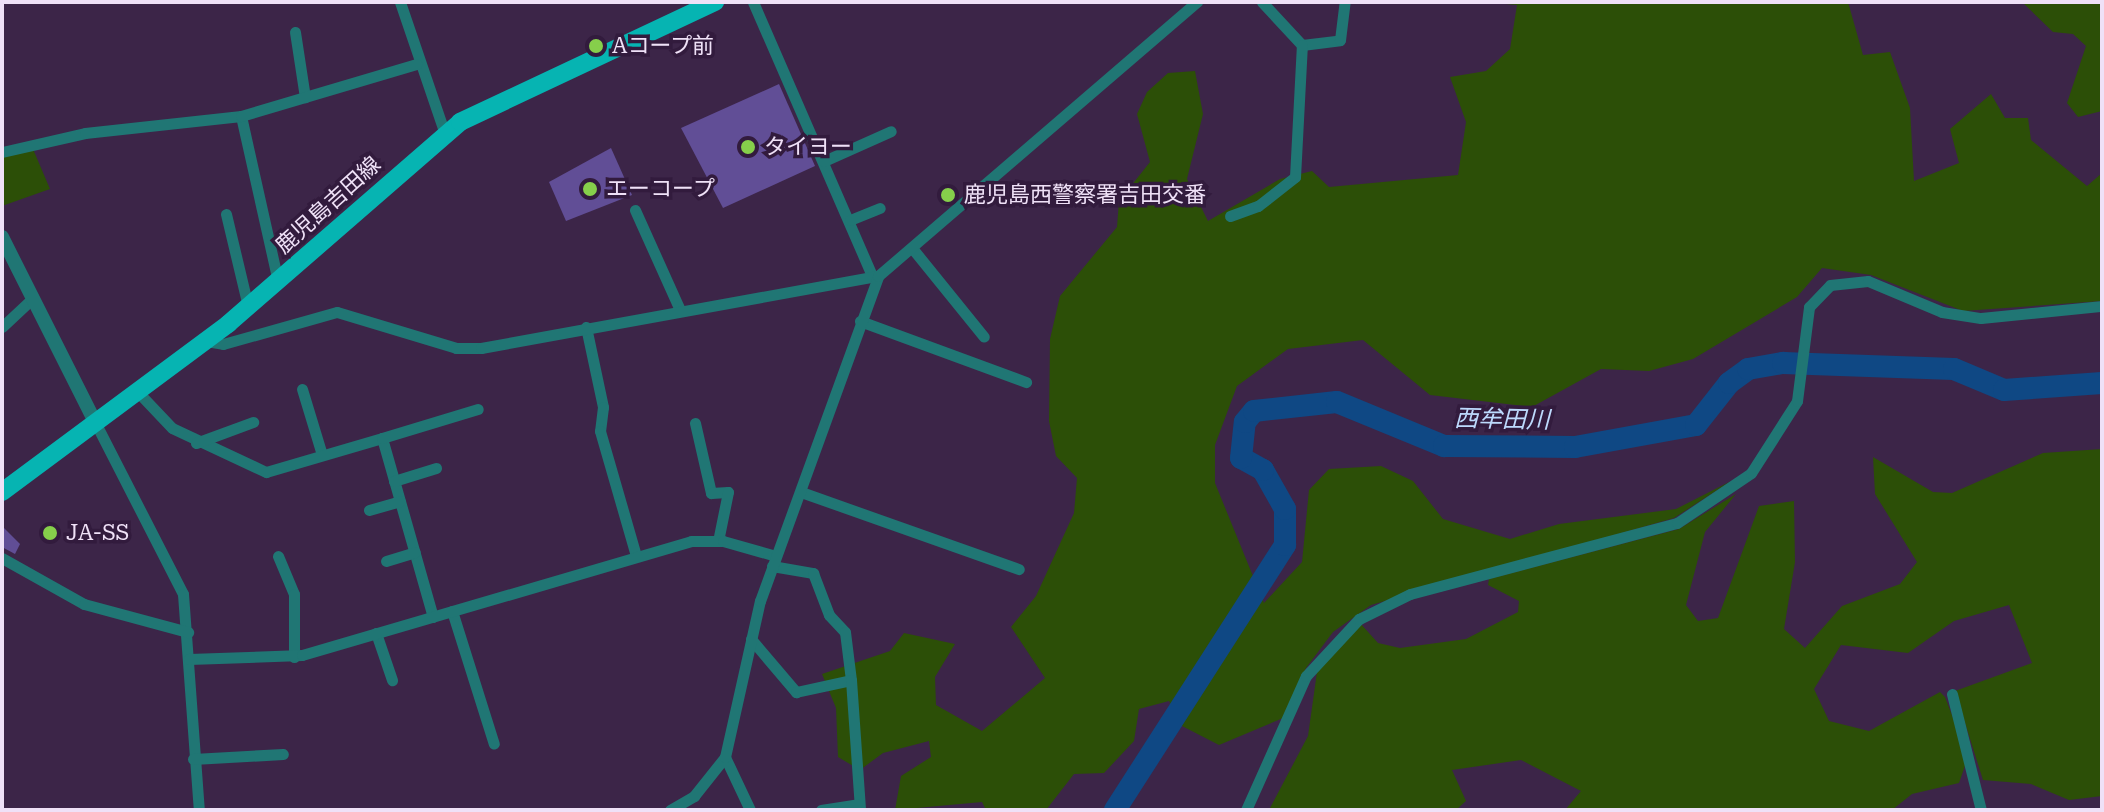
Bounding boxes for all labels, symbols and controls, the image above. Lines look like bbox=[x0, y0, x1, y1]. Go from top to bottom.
place label: Aコープ前 bbox=[612, 33, 715, 59]
marker: Aコープ前 bbox=[587, 37, 605, 55]
place label: タイヨー bbox=[764, 134, 852, 160]
marker: タイヨー bbox=[739, 138, 757, 156]
street label: 鹿児島吉田線 bbox=[270, 151, 386, 259]
place label: エーコープ bbox=[606, 176, 716, 202]
marker: エーコープ bbox=[581, 180, 599, 198]
place label: 鹿児島西警察署吉田交番 bbox=[964, 182, 1206, 208]
marker: 鹿児島西警察署吉田交番 bbox=[939, 186, 957, 204]
water label: 西牟田川 bbox=[1454, 405, 1550, 435]
place label: JA-SS bbox=[66, 520, 129, 546]
marker: JA-SS bbox=[41, 524, 59, 542]

